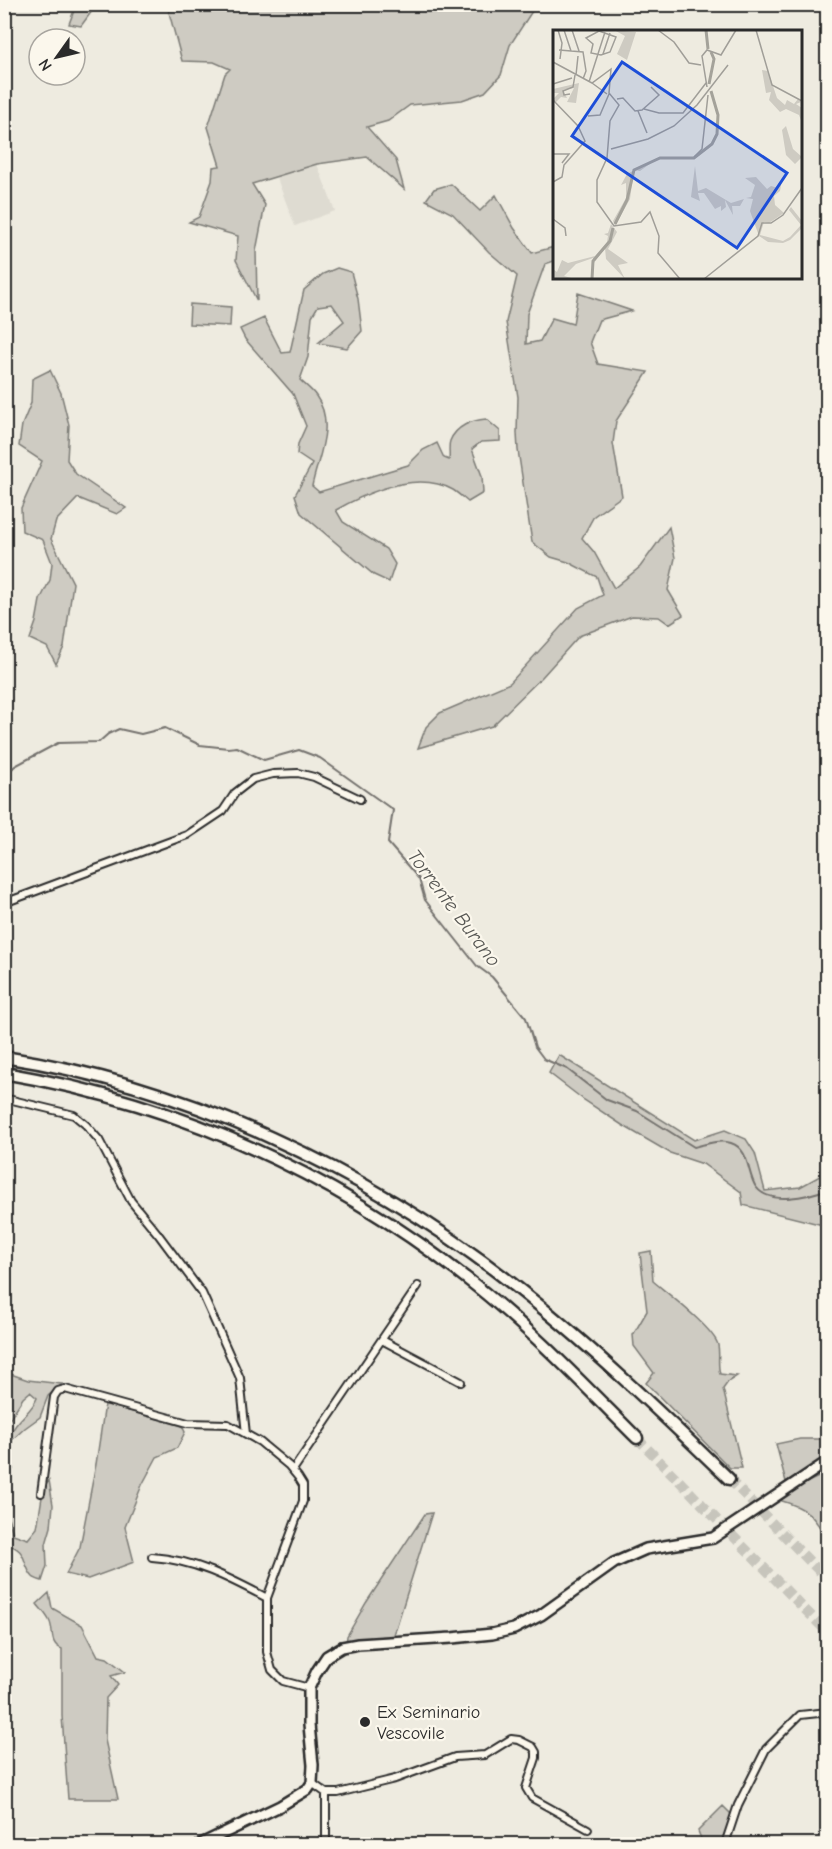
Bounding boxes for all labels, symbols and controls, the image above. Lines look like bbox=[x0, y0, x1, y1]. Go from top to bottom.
north arrow bbox=[27, 27, 87, 87]
inset map bbox=[553, 30, 802, 279]
text: N bbox=[35, 55, 56, 74]
water label: Torrente Burano bbox=[403, 845, 505, 971]
place label: Ex Seminario Vescovile bbox=[377, 1702, 480, 1744]
marker: Ex Seminario Vescovile bbox=[358, 1715, 372, 1729]

